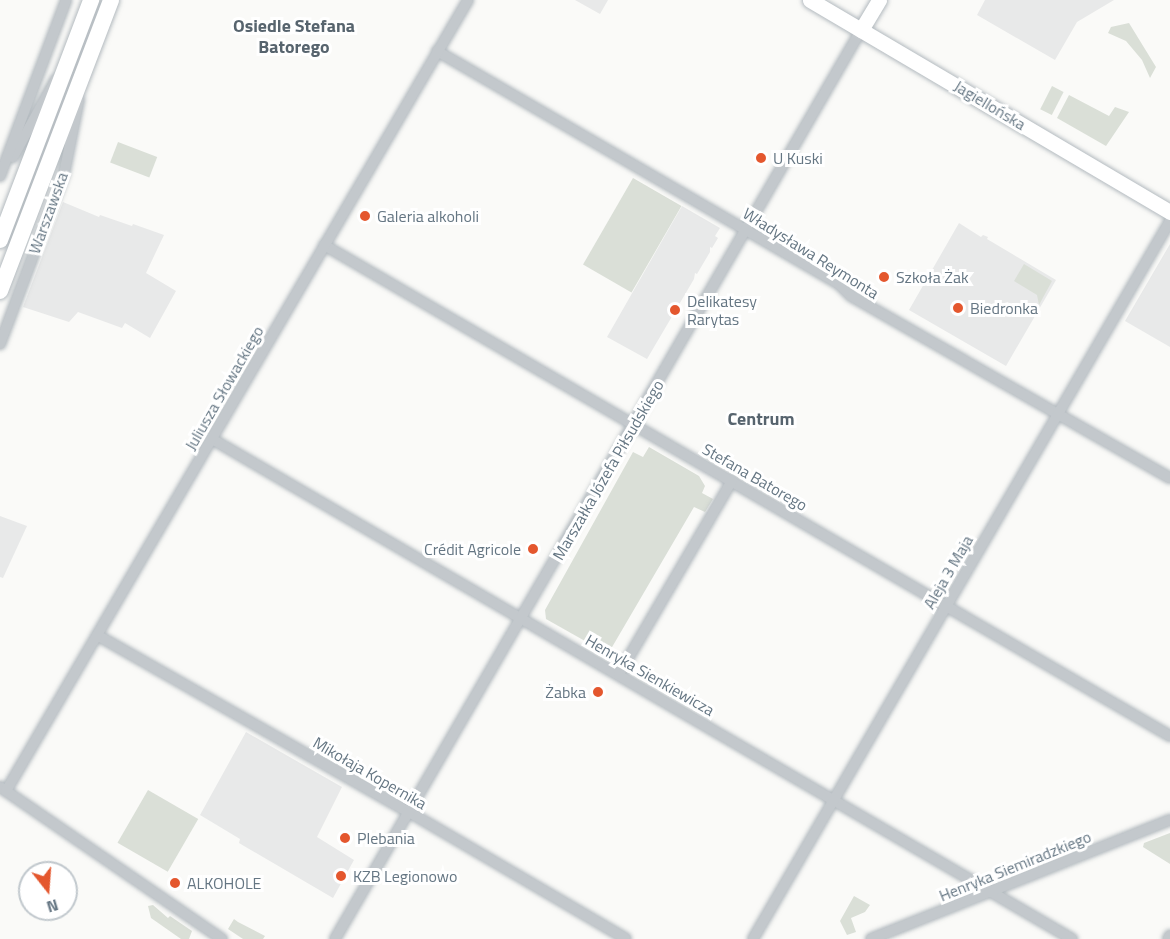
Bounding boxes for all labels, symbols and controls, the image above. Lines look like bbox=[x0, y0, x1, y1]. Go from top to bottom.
district label: Osiedle Stefana Batorego bbox=[233, 16, 355, 58]
street label: Jagiellońska bbox=[951, 76, 1029, 134]
place label: U Kuski bbox=[773, 148, 823, 168]
marker: U Kuski bbox=[754, 151, 768, 165]
street label: Warszawska bbox=[24, 170, 72, 256]
street label: Władysława Reymonta bbox=[739, 203, 883, 303]
place label: Galeria alkoholi bbox=[377, 206, 479, 226]
marker: Galeria alkoholi bbox=[358, 209, 372, 223]
place label: Szkoła Żak bbox=[896, 267, 969, 287]
marker: Szkoła Żak bbox=[877, 270, 891, 284]
place label: Delikatesy Rarytas bbox=[687, 291, 757, 329]
place label: Biedronka bbox=[970, 298, 1038, 318]
marker: Biedronka bbox=[951, 301, 965, 315]
marker: Delikatesy Rarytas bbox=[668, 303, 682, 317]
street label: Juliusza Słowackiego bbox=[181, 323, 267, 453]
street label: Marszałka Józefa Piłsudskiego bbox=[549, 377, 667, 563]
district label: Centrum bbox=[727, 408, 795, 430]
street label: Stefana Batorego bbox=[699, 439, 811, 515]
street label: Aleja 3 Maja bbox=[919, 532, 977, 612]
place label: Crédit Agricole bbox=[424, 539, 521, 559]
marker: Crédit Agricole bbox=[526, 542, 540, 556]
street label: Henryka Sienkiewicza bbox=[582, 630, 718, 720]
place label: Żabka bbox=[545, 682, 586, 702]
marker: Żabka bbox=[591, 685, 605, 699]
street label: Mikołaja Kopernika bbox=[310, 733, 430, 813]
street label: Henryka Siemiradzkiego bbox=[936, 827, 1094, 905]
place label: Plebania bbox=[357, 828, 415, 848]
marker: Plebania bbox=[338, 831, 352, 845]
north arrow bbox=[18, 861, 78, 921]
place label: KZB Legionowo bbox=[353, 866, 457, 886]
marker: KZB Legionowo bbox=[334, 869, 348, 883]
place label: ALKOHOLE bbox=[187, 873, 261, 893]
marker: ALKOHOLE bbox=[168, 876, 182, 890]
text: N bbox=[44, 893, 61, 919]

